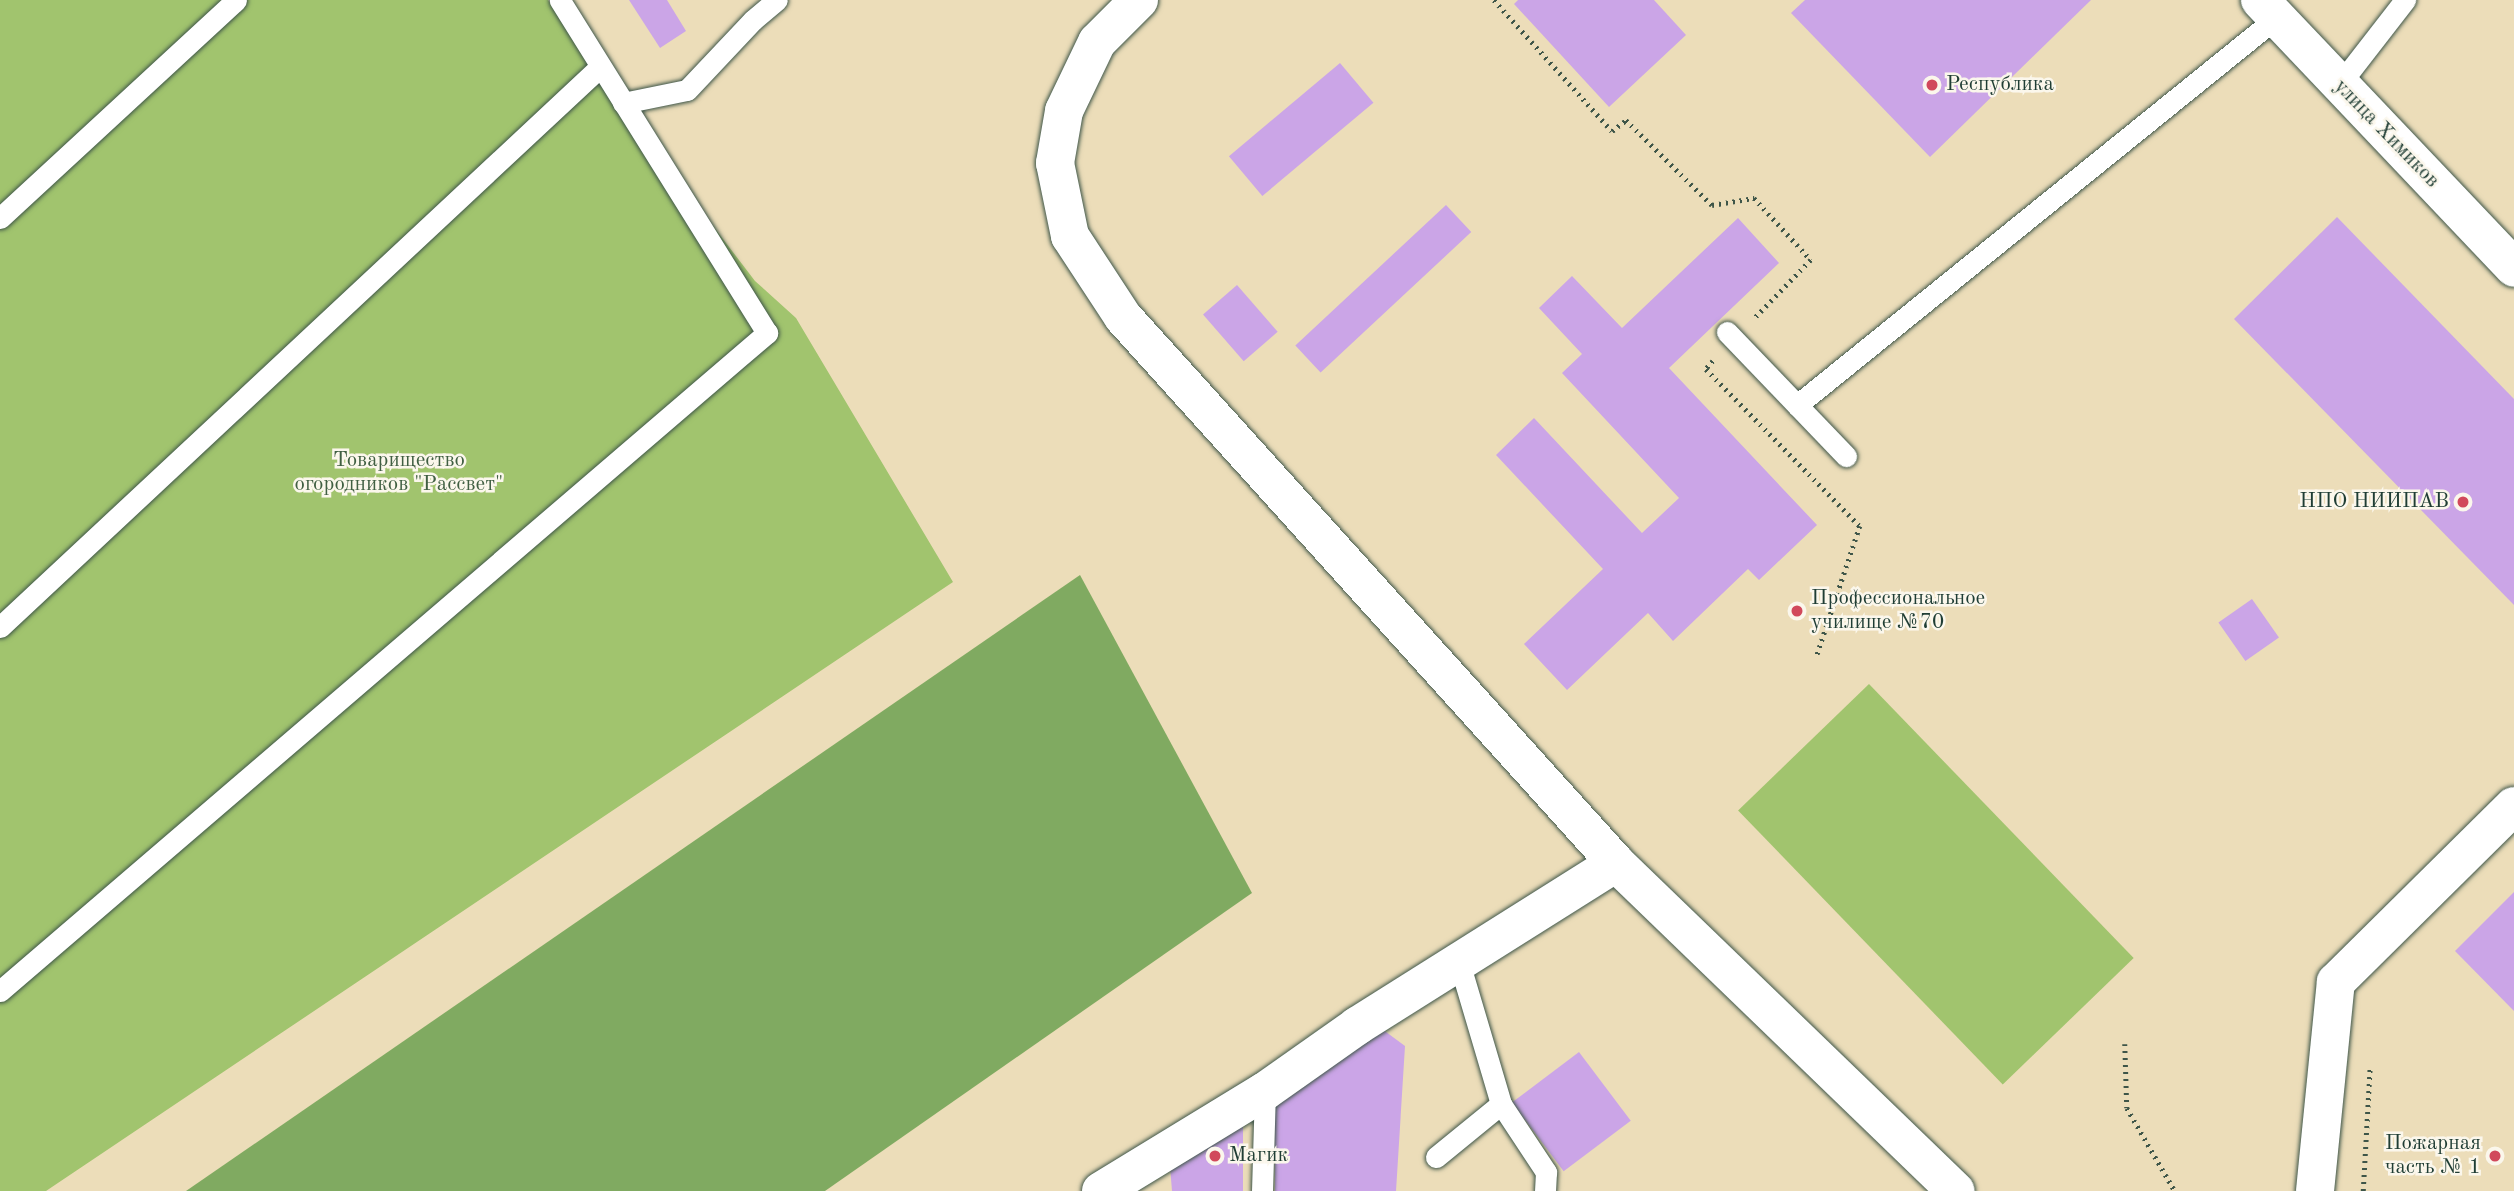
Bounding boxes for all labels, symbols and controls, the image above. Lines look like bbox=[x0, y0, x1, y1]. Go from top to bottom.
place label: Республика bbox=[1946, 72, 2054, 98]
street label: улица Химиков bbox=[2328, 75, 2444, 193]
marker: Республика bbox=[1924, 77, 1940, 93]
park label: Товарищество огородников "Рассвет" bbox=[295, 448, 503, 498]
place label: НПО НИИПАВ bbox=[2299, 489, 2449, 515]
marker: НПО НИИПАВ bbox=[2455, 494, 2471, 510]
place label: Профессиональное училище №70 bbox=[1811, 586, 1985, 636]
marker: Профессиональное училище №70 bbox=[1789, 603, 1805, 619]
place label: Пожарная часть № 1 bbox=[2385, 1131, 2481, 1181]
place label: Магик bbox=[1229, 1143, 1288, 1169]
marker: Магик bbox=[1207, 1148, 1223, 1164]
marker: Пожарная часть № 1 bbox=[2487, 1148, 2503, 1164]

